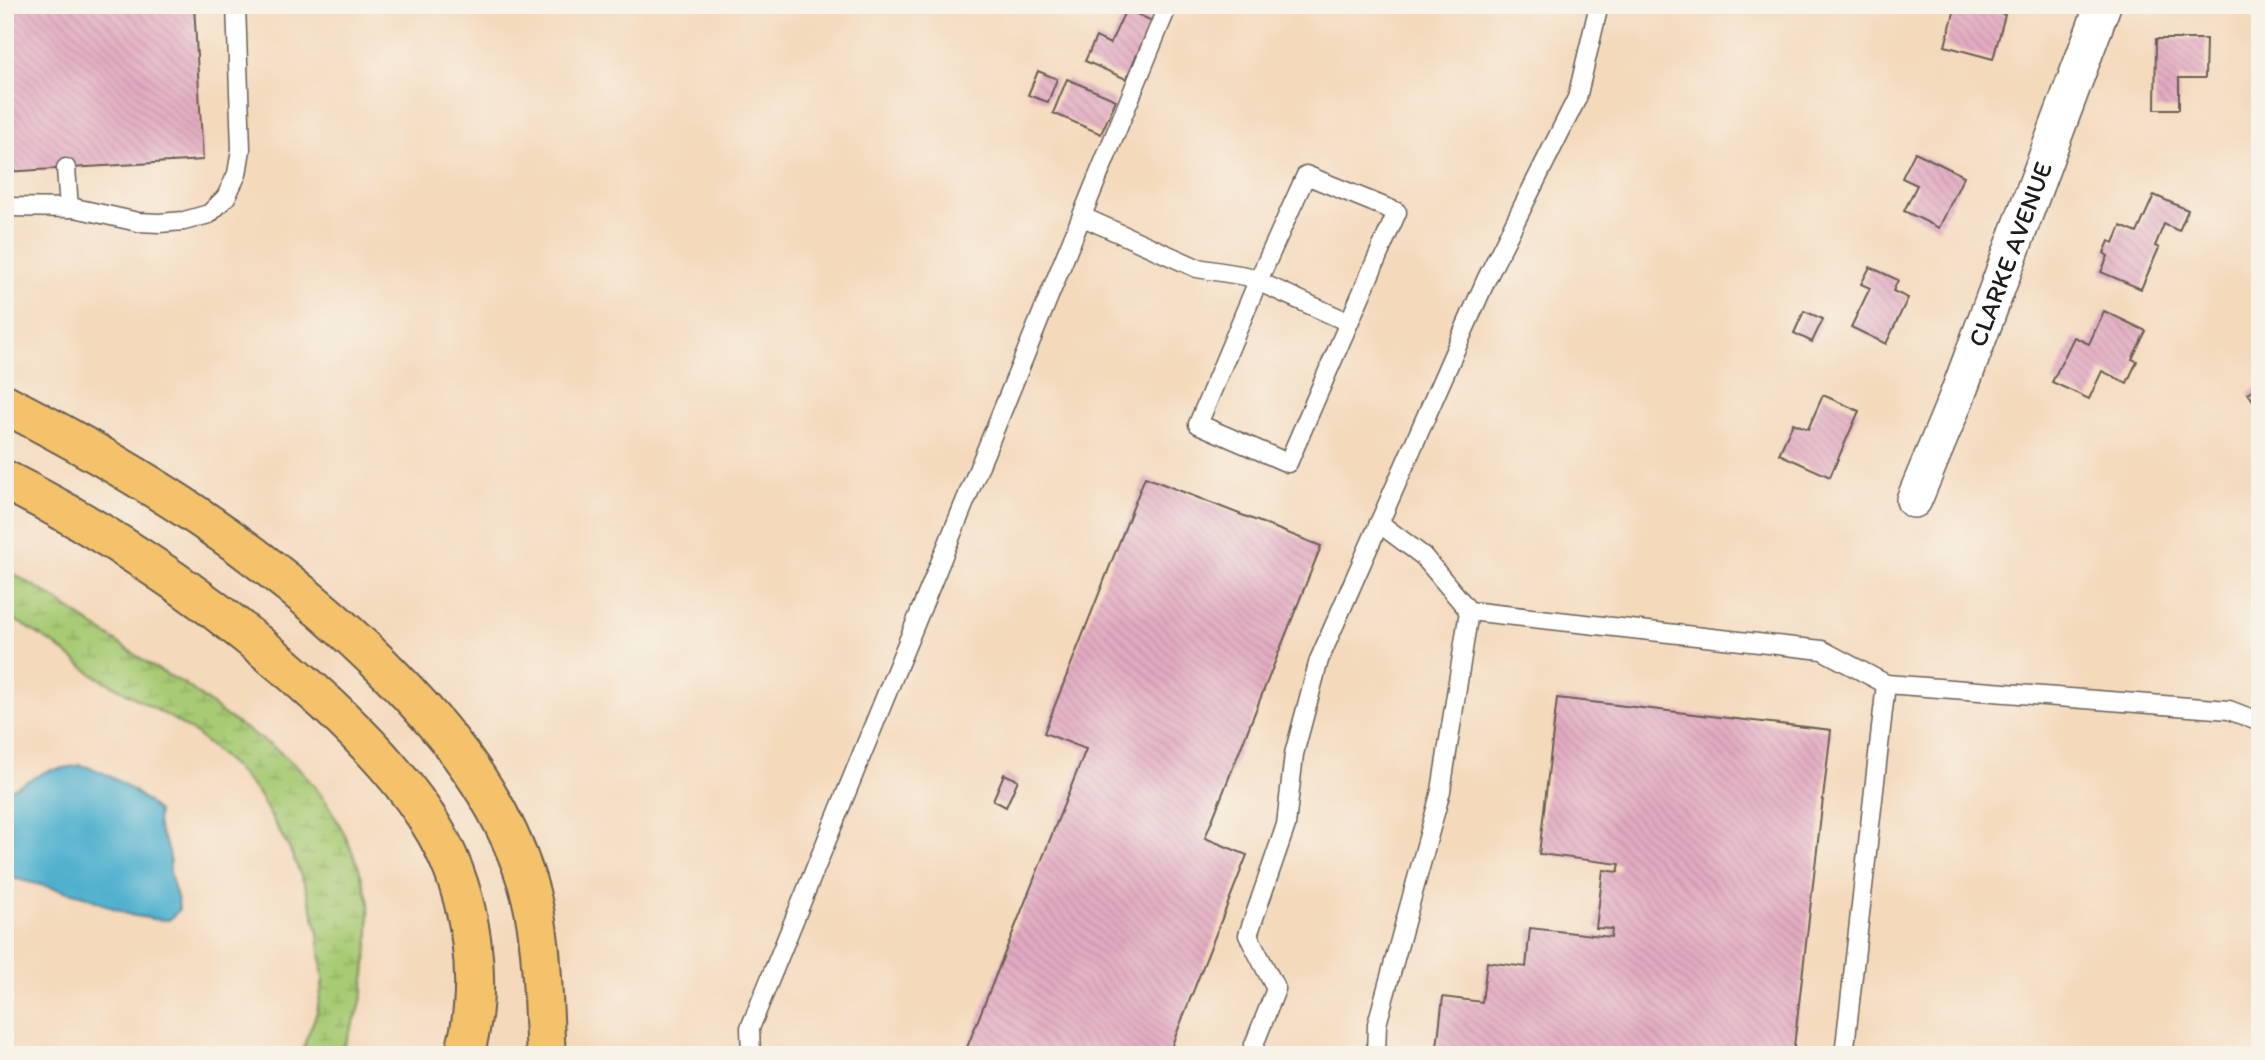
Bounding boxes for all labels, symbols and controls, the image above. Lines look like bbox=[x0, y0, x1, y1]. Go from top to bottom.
street label: CLARKE AVENUE bbox=[1961, 157, 2059, 351]

